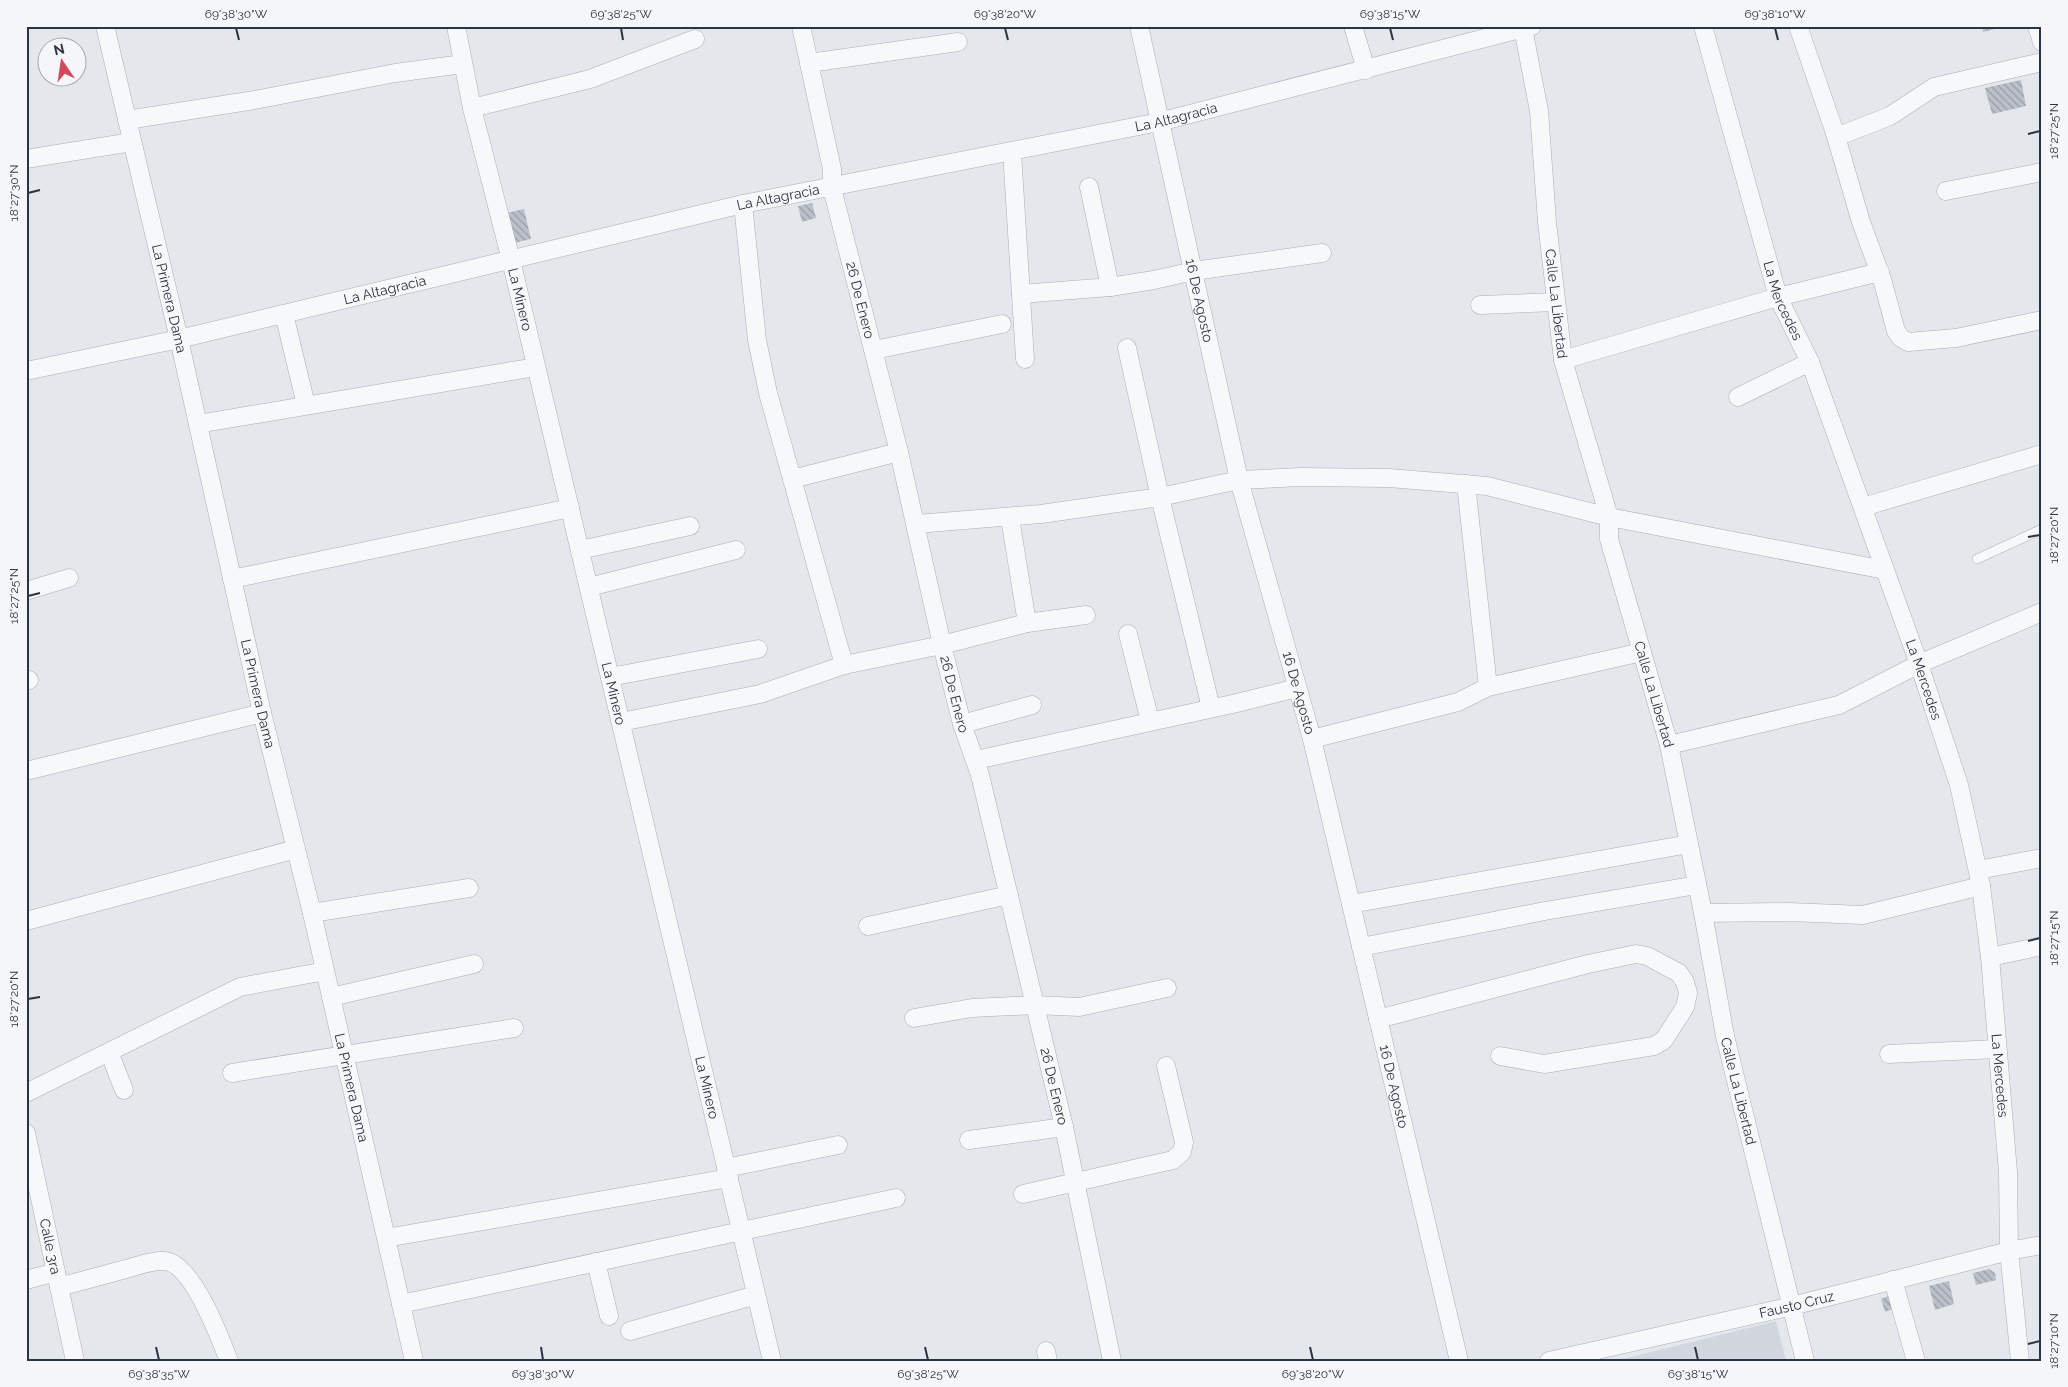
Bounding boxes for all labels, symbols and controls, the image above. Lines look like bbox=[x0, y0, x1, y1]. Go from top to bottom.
text: 69°38'30"W bbox=[205, 7, 268, 21]
text: 69°38'25"W bbox=[590, 7, 652, 21]
text: 69°38'20"W bbox=[974, 7, 1037, 21]
text: 69°38'15"W bbox=[1360, 7, 1421, 21]
text: 69°38'10"W bbox=[1744, 7, 1806, 21]
north arrow bbox=[38, 38, 88, 88]
text: N bbox=[52, 40, 66, 58]
street label: La Altagracia bbox=[1134, 99, 1219, 135]
text: 18°27'25"N bbox=[2047, 103, 2061, 159]
text: 18°27'30"N bbox=[7, 165, 21, 221]
street label: La Altagracia bbox=[735, 181, 821, 213]
street label: La Primera Dama bbox=[149, 242, 190, 354]
street label: Calle La Libertad bbox=[1542, 248, 1571, 359]
street label: 16 De Agosto bbox=[1182, 257, 1216, 344]
street label: La Mercedes bbox=[1760, 259, 1806, 343]
street label: 26 De Enero bbox=[843, 260, 878, 340]
street label: La Minero bbox=[505, 266, 536, 333]
street label: La Altagracia bbox=[342, 272, 428, 307]
text: 18°27'20"N bbox=[2047, 507, 2061, 563]
text: 18°27'25"N bbox=[7, 568, 21, 624]
street label: La Mercedes bbox=[1903, 637, 1945, 722]
street label: La Primera Dama bbox=[238, 638, 278, 750]
street label: Calle La Libertad bbox=[1631, 639, 1677, 749]
street label: 16 De Agosto bbox=[1280, 650, 1318, 736]
street label: 26 De Enero bbox=[937, 654, 972, 735]
street label: La Minero bbox=[599, 660, 629, 727]
text: 18°27'15"N bbox=[2047, 911, 2061, 965]
text: 18°27'20"N bbox=[7, 971, 21, 1027]
street label: La Primera Dama bbox=[332, 1032, 372, 1144]
street label: La Mercedes bbox=[1988, 1033, 2011, 1118]
street label: Calle La Libertad bbox=[1718, 1036, 1759, 1146]
street label: 16 De Agosto bbox=[1377, 1043, 1412, 1130]
street label: 26 De Enero bbox=[1037, 1046, 1071, 1127]
street label: La Minero bbox=[692, 1055, 722, 1121]
street label: Calle 3ra bbox=[37, 1217, 64, 1276]
street label: Fausto Cruz bbox=[1758, 1288, 1836, 1321]
text: 18°27'10"N bbox=[2047, 1313, 2061, 1369]
text: 69°38'35"W bbox=[128, 1367, 190, 1381]
text: 69°38'30"W bbox=[512, 1367, 575, 1381]
text: 69°38'25"W bbox=[897, 1367, 959, 1381]
text: 69°38'20"W bbox=[1282, 1367, 1345, 1381]
text: 69°38'15"W bbox=[1668, 1367, 1729, 1381]

